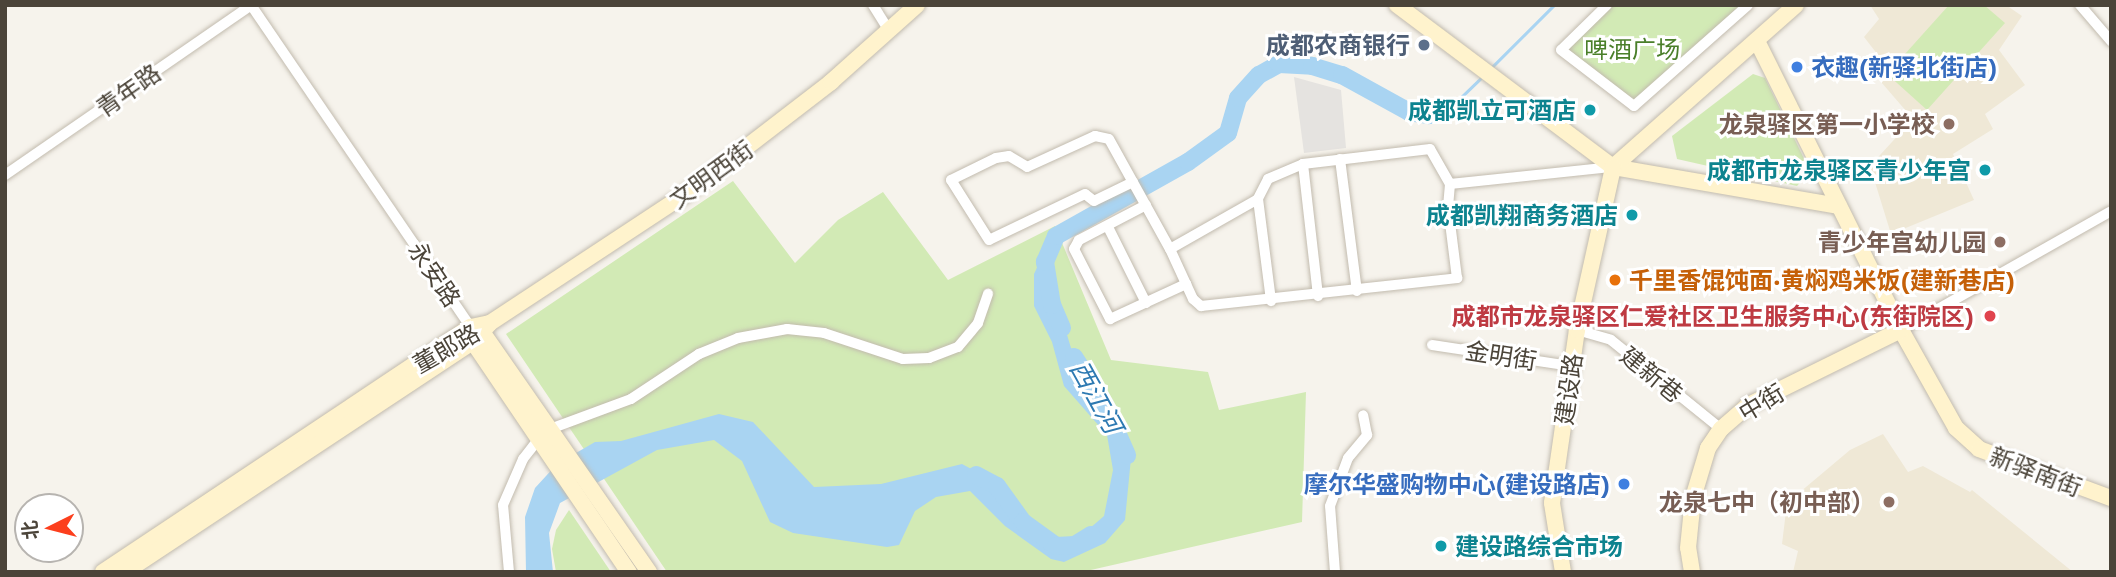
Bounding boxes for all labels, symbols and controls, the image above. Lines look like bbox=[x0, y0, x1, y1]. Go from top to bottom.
place label: 成都农商银行 bbox=[1266, 31, 1410, 59]
park label: 啤酒广场 bbox=[1584, 35, 1680, 63]
marker: 成都农商银行 bbox=[1416, 37, 1432, 53]
place label: 衣趣(新驿北街店) bbox=[1811, 53, 1997, 81]
street label: 青年路 bbox=[90, 58, 166, 122]
marker: 衣趣(新驿北街店) bbox=[1789, 59, 1805, 75]
place label: 成都凯立可酒店 bbox=[1408, 96, 1576, 124]
marker: 成都凯立可酒店 bbox=[1582, 102, 1598, 118]
place label: 龙泉驿区第一小学校 bbox=[1719, 110, 1935, 138]
marker: 龙泉驿区第一小学校 bbox=[1941, 116, 1957, 132]
street label: 文明西街 bbox=[664, 134, 758, 214]
place label: 成都市龙泉驿区青少年宫 bbox=[1707, 156, 1971, 184]
marker: 成都市龙泉驿区青少年宫 bbox=[1977, 162, 1993, 178]
place label: 成都凯翔商务酒店 bbox=[1426, 201, 1618, 229]
marker: 成都凯翔商务酒店 bbox=[1624, 207, 1640, 223]
place label: 青少年宫幼儿园 bbox=[1818, 228, 1986, 256]
marker: 青少年宫幼儿园 bbox=[1992, 234, 2008, 250]
street label: 永安路 bbox=[403, 236, 467, 312]
place label: 千里香馄饨面·黄焖鸡米饭(建新巷店) bbox=[1629, 266, 2015, 294]
marker: 千里香馄饨面·黄焖鸡米饭(建新巷店) bbox=[1607, 272, 1623, 288]
place label: 成都市龙泉驿区仁爱社区卫生服务中心(东街院区) bbox=[1452, 302, 1974, 330]
marker: 成都市龙泉驿区仁爱社区卫生服务中心(东街院区) bbox=[1980, 306, 2000, 326]
street label: 董郞路 bbox=[408, 318, 484, 378]
street label: 金明街 bbox=[1463, 335, 1539, 375]
street label: 建新巷 bbox=[1615, 340, 1689, 408]
street label: 建设路 bbox=[1549, 351, 1587, 427]
water label: 西江河 bbox=[1063, 355, 1129, 439]
street label: 中街 bbox=[1733, 377, 1789, 427]
street label: 新驿南街 bbox=[1986, 440, 2086, 502]
place label: 摩尔华盛购物中心(建设路店) bbox=[1304, 470, 1610, 498]
marker: 摩尔华盛购物中心(建设路店) bbox=[1616, 476, 1632, 492]
place label: 龙泉七中（初中部） bbox=[1659, 488, 1875, 516]
north arrow bbox=[14, 493, 84, 563]
marker: 龙泉七中（初中部） bbox=[1881, 494, 1897, 510]
text: 北 bbox=[17, 519, 42, 541]
place label: 建设路综合市场 bbox=[1455, 532, 1623, 560]
marker: 建设路综合市场 bbox=[1433, 538, 1449, 554]

